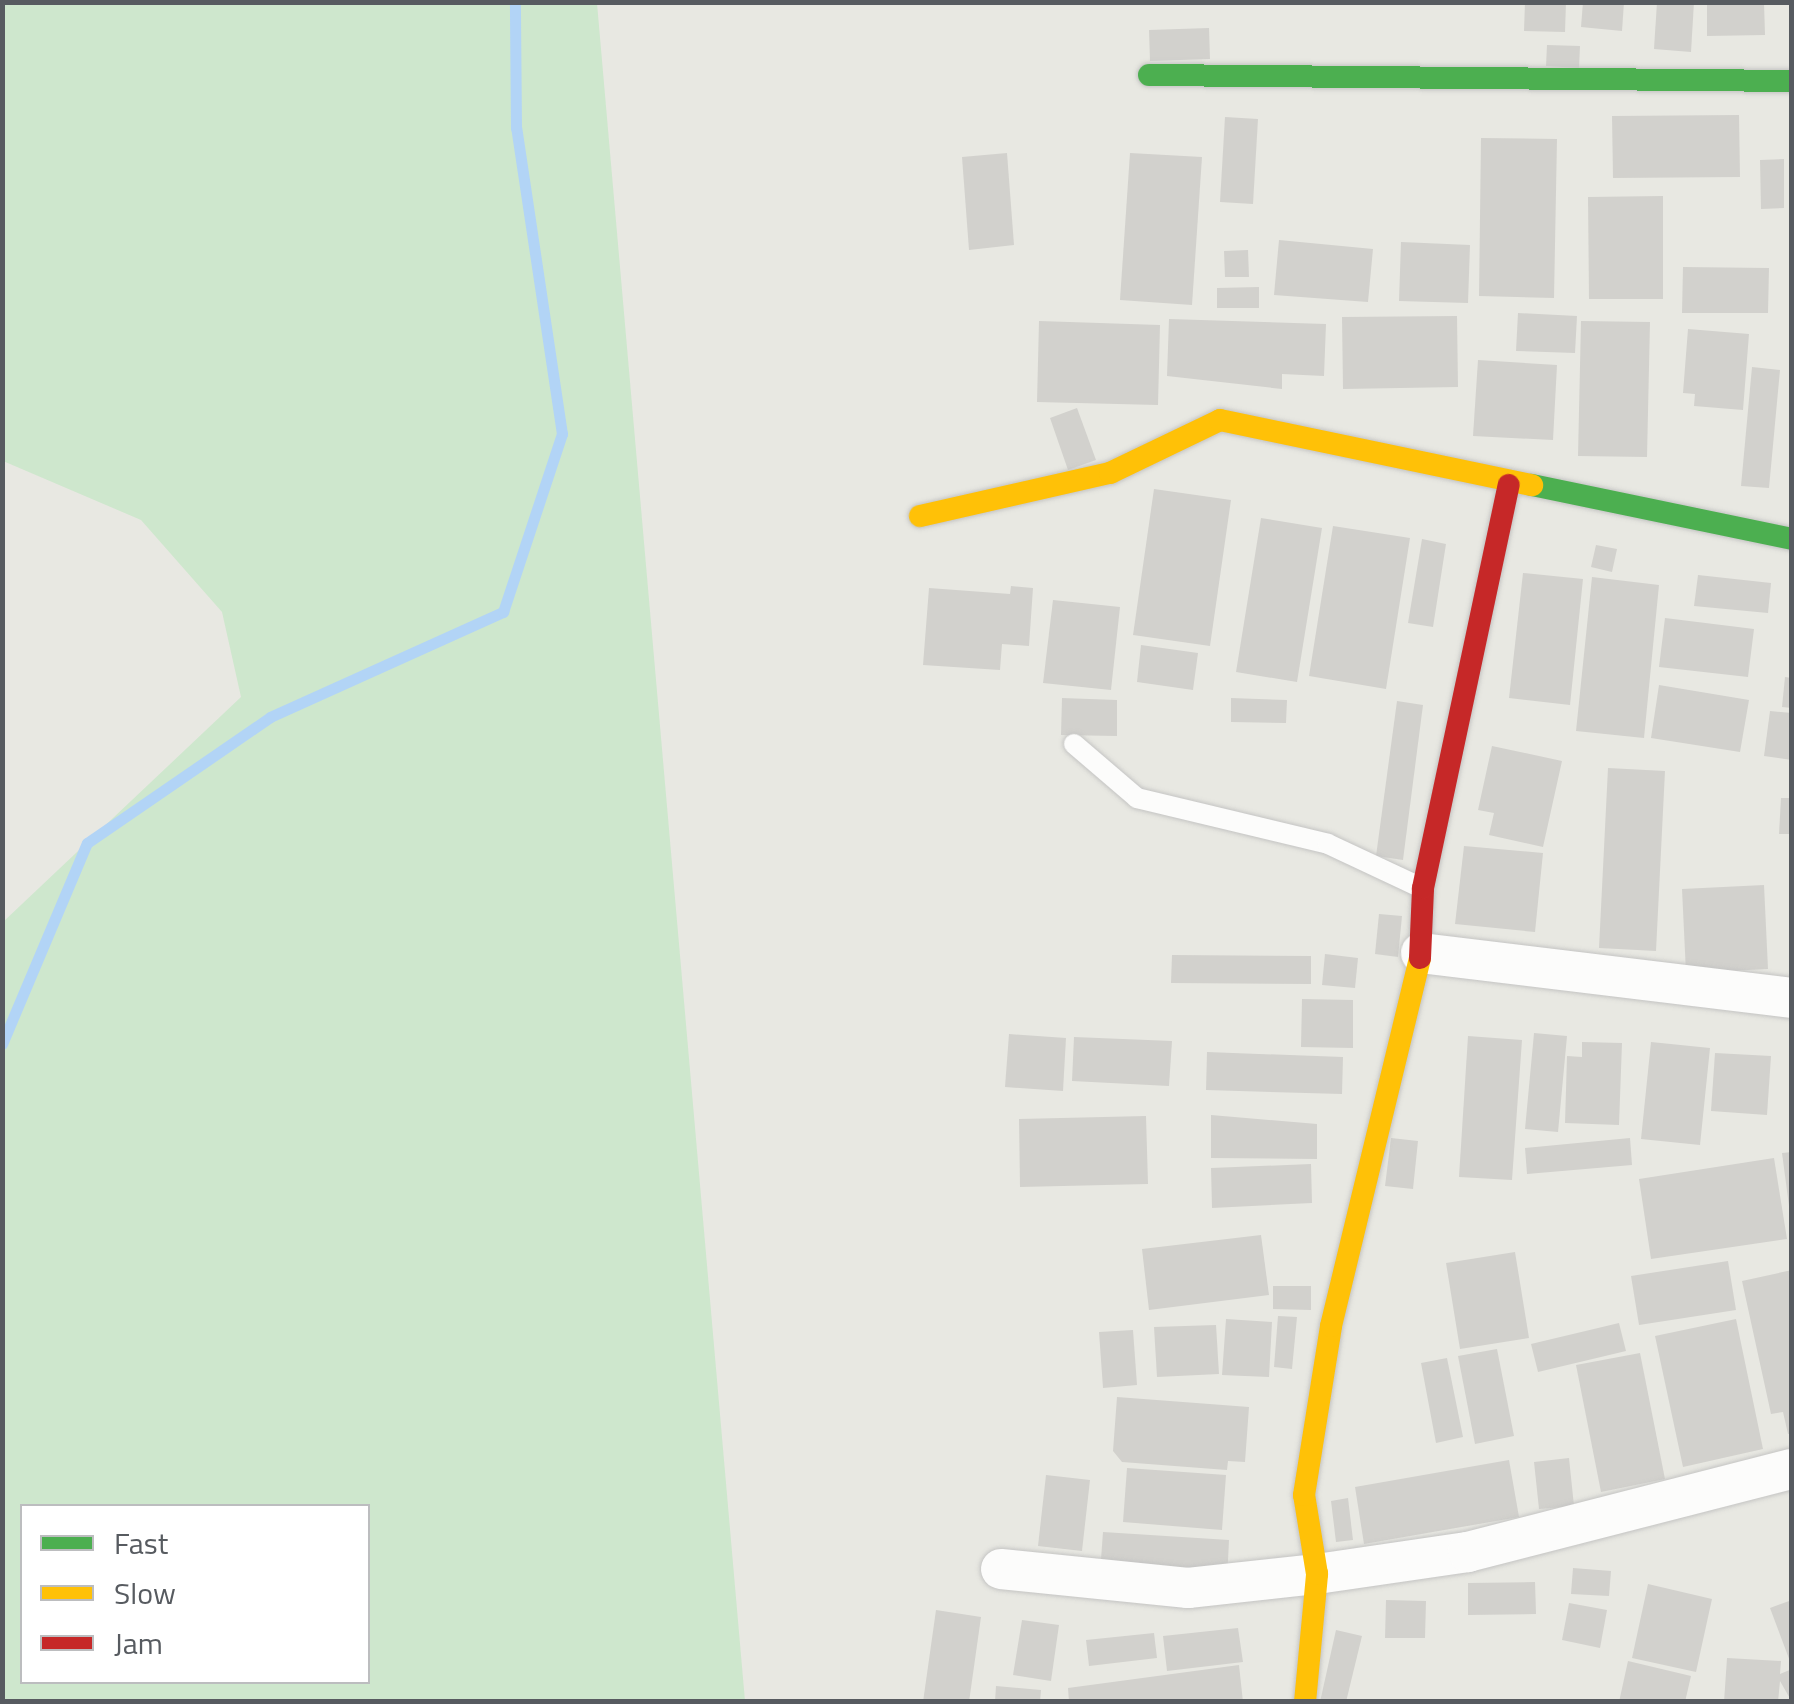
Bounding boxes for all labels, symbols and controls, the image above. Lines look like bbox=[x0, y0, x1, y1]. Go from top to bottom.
legend bbox=[20, 1504, 370, 1684]
text: Fast bbox=[114, 1520, 168, 1566]
text: Slow bbox=[114, 1570, 176, 1616]
text: Jam bbox=[114, 1620, 163, 1666]

